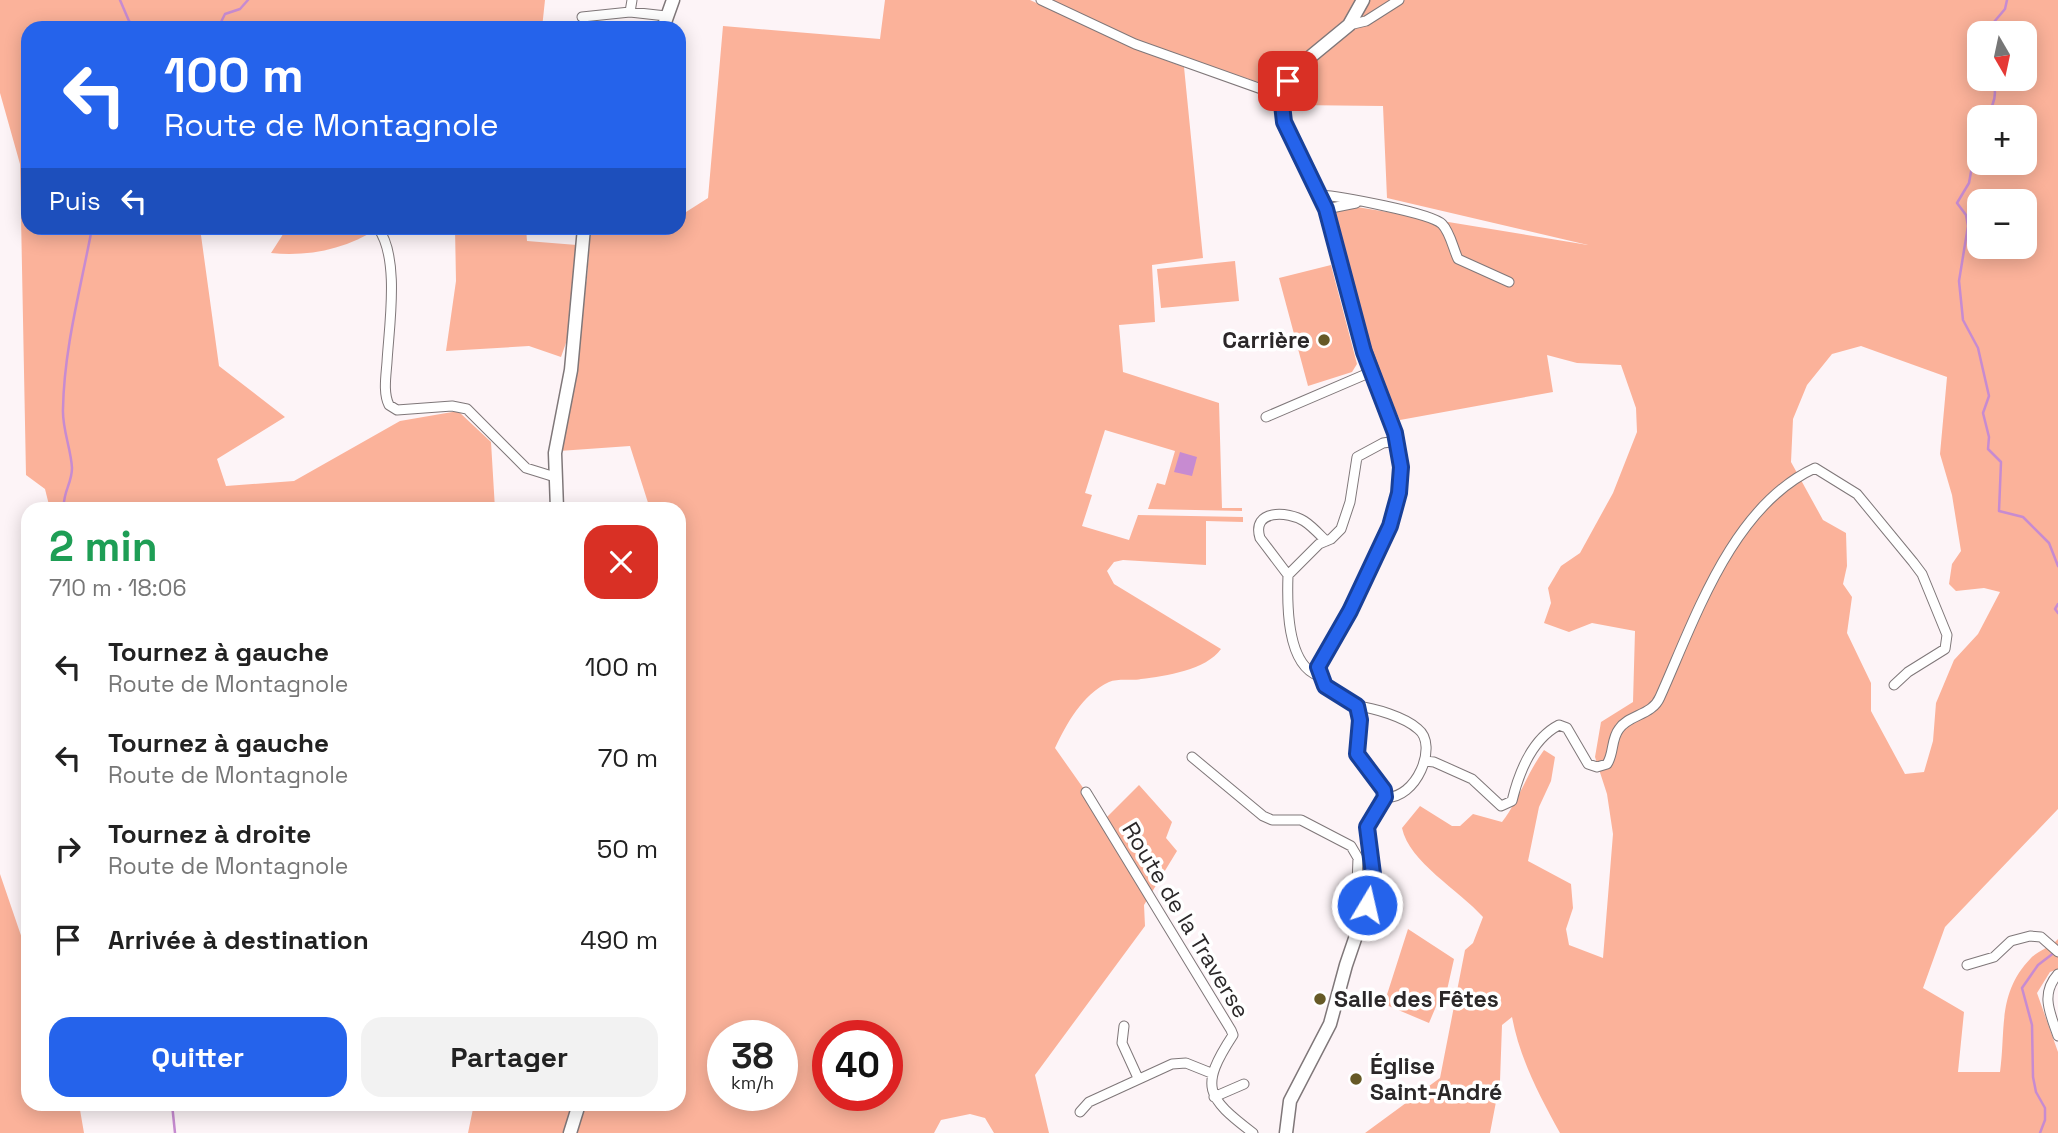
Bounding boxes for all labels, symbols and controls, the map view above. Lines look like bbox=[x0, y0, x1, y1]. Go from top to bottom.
north arrow bbox=[1967, 21, 2037, 91]
map controls bbox=[1967, 21, 2037, 259]
text: 100 m bbox=[164, 44, 304, 106]
icon: left bbox=[49, 49, 140, 140]
pin bbox=[1258, 51, 1318, 111]
icon: arrive bbox=[1269, 62, 1307, 100]
text: Route de Montagnole bbox=[164, 105, 499, 145]
button: + bbox=[1967, 105, 2037, 175]
icon: left bbox=[115, 182, 153, 220]
text: Puis bbox=[49, 184, 101, 218]
button: − bbox=[1967, 189, 2037, 259]
place label: Carrière bbox=[1222, 325, 1310, 355]
marker: Carrière bbox=[1316, 332, 1332, 348]
text: 2 min bbox=[49, 520, 158, 573]
button: close bbox=[584, 525, 658, 599]
text: 710 m · 18:06 bbox=[49, 573, 187, 603]
text: Tournez à gauche bbox=[108, 635, 329, 669]
icon: left bbox=[49, 648, 87, 686]
text: 100 m bbox=[585, 650, 658, 684]
text: Route de Montagnole bbox=[108, 669, 348, 699]
text: Tournez à gauche bbox=[108, 726, 329, 760]
icon: left bbox=[49, 739, 87, 777]
text: 70 m bbox=[598, 741, 658, 775]
text: Route de Montagnole bbox=[108, 760, 348, 790]
text: Tournez à droite bbox=[108, 817, 311, 851]
street label: Route de la Traverse bbox=[1116, 817, 1256, 1023]
icon: right bbox=[49, 830, 87, 868]
text: 50 m bbox=[597, 832, 658, 866]
text: Route de Montagnole bbox=[108, 851, 348, 881]
position arrow bbox=[1330, 868, 1404, 942]
icon: arrive bbox=[49, 921, 87, 959]
text: Arrivée à destination bbox=[108, 923, 369, 957]
text: 490 m bbox=[580, 923, 658, 957]
place label: Salle des Fêtes bbox=[1334, 984, 1499, 1014]
marker: Salle des Fêtes bbox=[1312, 991, 1328, 1007]
button: Quitter bbox=[49, 1017, 347, 1097]
button: Partager bbox=[361, 1017, 658, 1097]
speed limit sign: 40 bbox=[812, 1020, 903, 1111]
text: 38 bbox=[731, 1034, 774, 1078]
place label: Église Saint-André bbox=[1370, 1051, 1502, 1107]
text: km/h bbox=[731, 1071, 774, 1094]
marker: Église Saint-André bbox=[1348, 1071, 1364, 1087]

